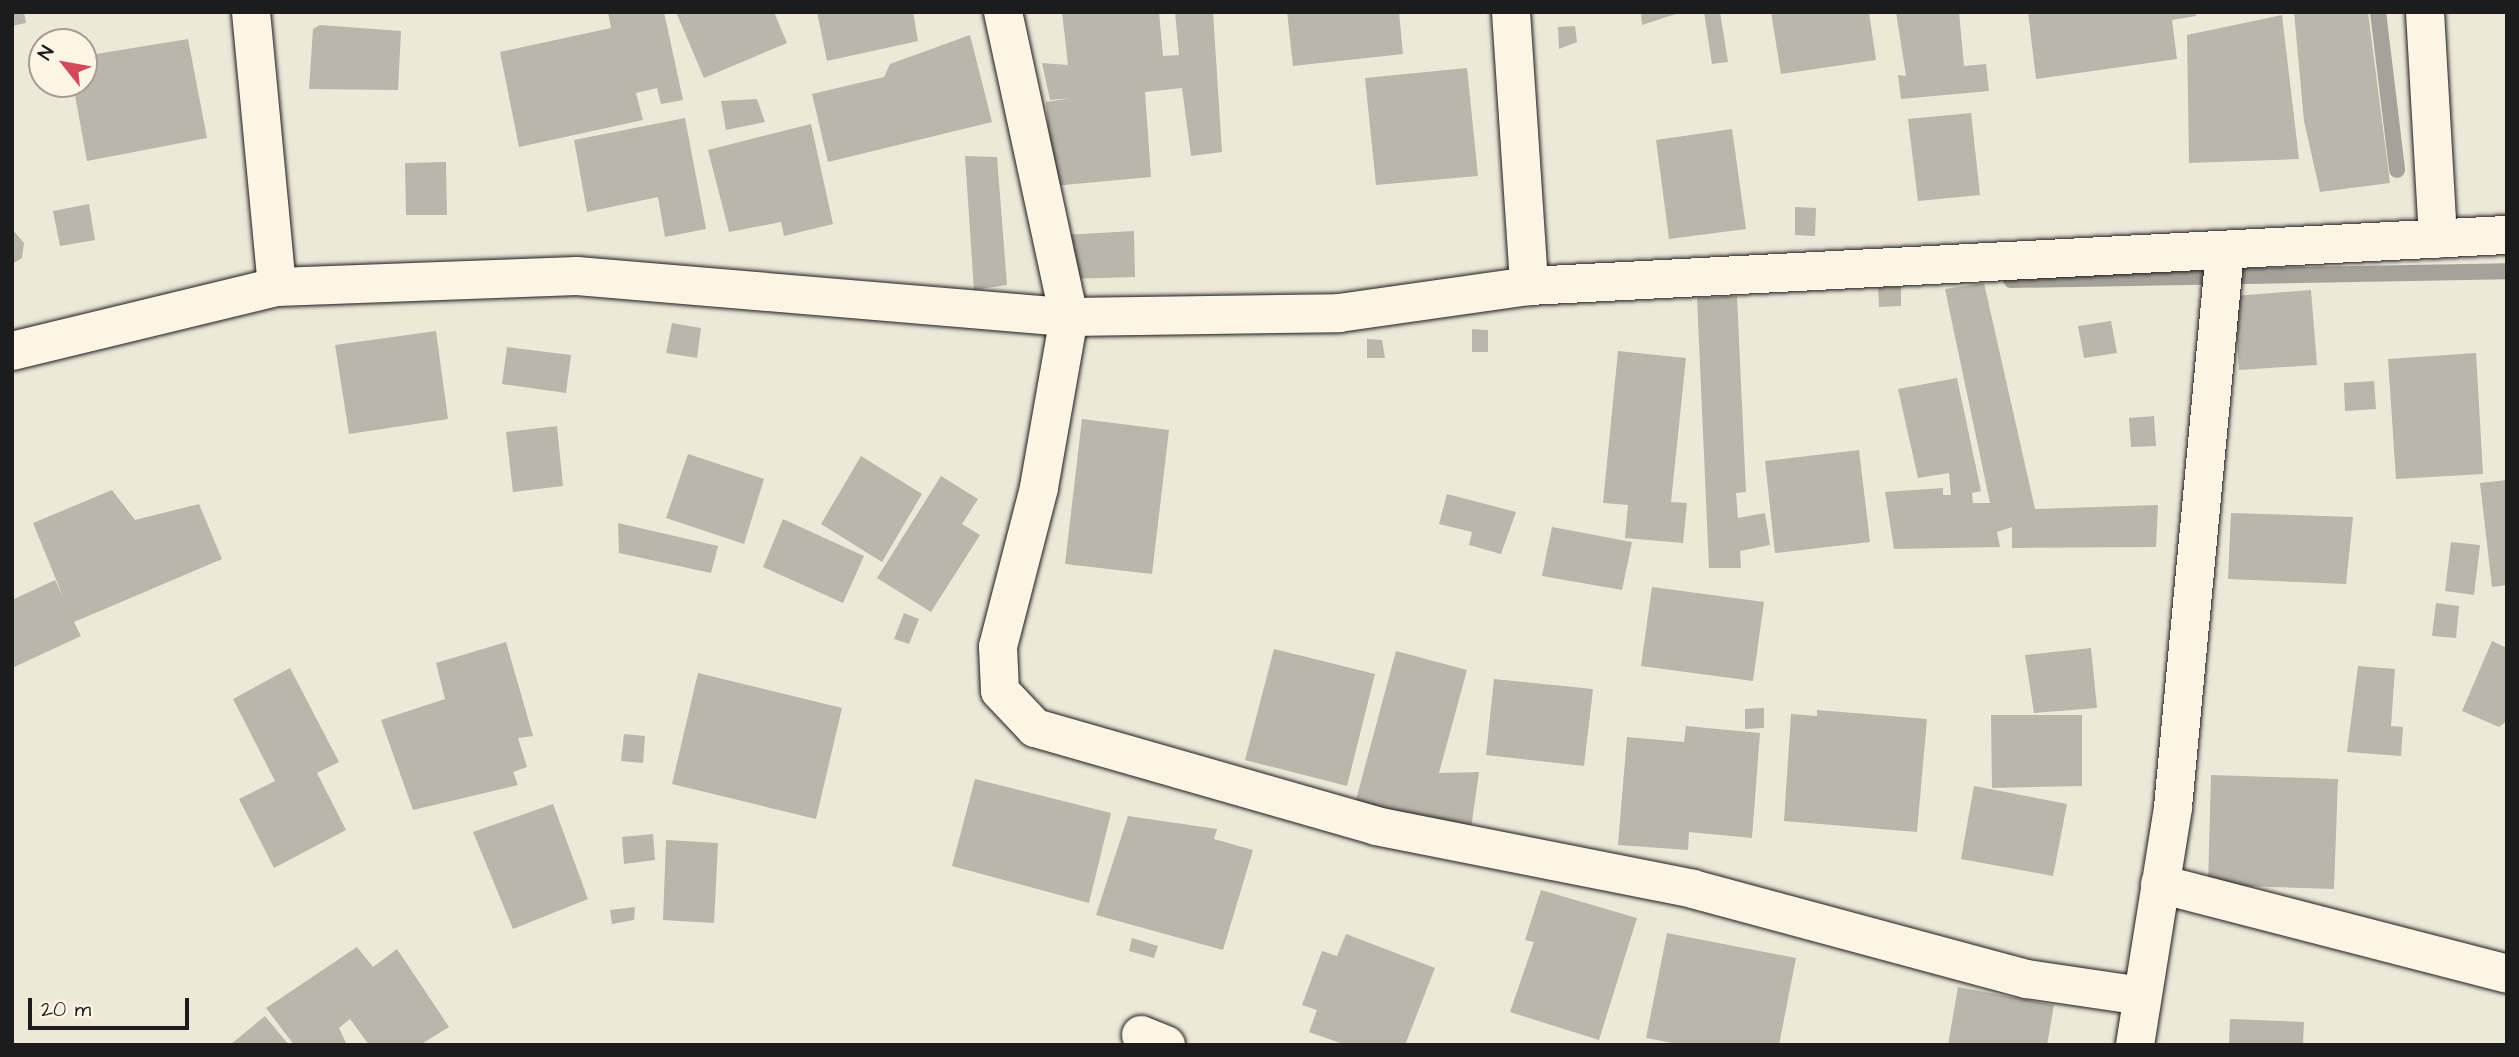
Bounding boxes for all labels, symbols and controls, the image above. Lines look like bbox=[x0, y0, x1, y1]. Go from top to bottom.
north arrow bbox=[28, 28, 98, 98]
text: N bbox=[32, 41, 61, 65]
scale bar bbox=[32, 984, 192, 1028]
text: 20 m bbox=[41, 995, 91, 1024]

